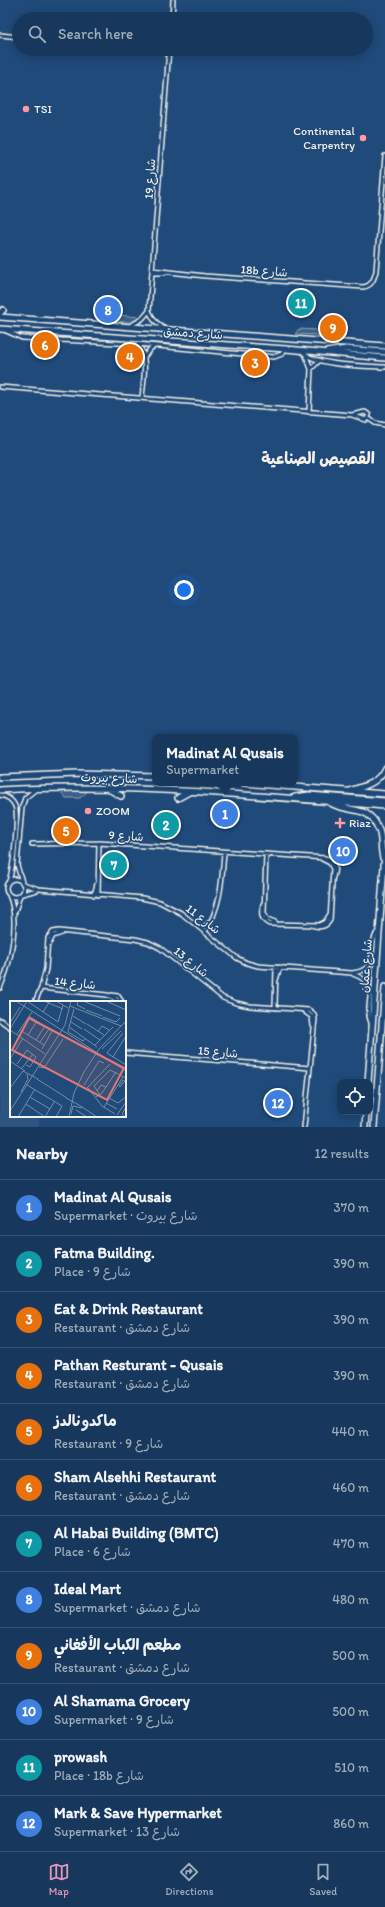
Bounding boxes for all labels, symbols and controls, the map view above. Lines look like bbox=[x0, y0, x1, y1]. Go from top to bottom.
search box bbox=[12, 12, 373, 56]
icon: search bbox=[26, 23, 48, 45]
text: Search here bbox=[58, 25, 133, 43]
place label: TSI bbox=[34, 102, 52, 116]
marker: TSI bbox=[21, 104, 31, 114]
place label: Continental Carpentry bbox=[293, 124, 356, 152]
marker: Continental Carpentry bbox=[358, 133, 368, 143]
street label: شارع 19 bbox=[142, 158, 160, 200]
street label: 18b شارع bbox=[240, 262, 288, 282]
pin: 11 bbox=[288, 288, 314, 318]
pin: 8 bbox=[95, 295, 121, 325]
pin: 9 bbox=[320, 313, 346, 343]
street label: شارع دمشق bbox=[163, 324, 223, 344]
pin: 6 bbox=[32, 330, 58, 360]
pin: 4 bbox=[117, 342, 143, 372]
pin: 3 bbox=[242, 348, 268, 378]
district label: القصيص الصناعية bbox=[261, 449, 375, 468]
your location bbox=[174, 580, 194, 600]
popup bbox=[152, 734, 298, 786]
text: Madinat Al Qusais bbox=[166, 744, 284, 762]
text: Supermarket bbox=[166, 762, 239, 777]
street label: شارع بيروت bbox=[80, 770, 138, 788]
pin: 1 bbox=[212, 799, 238, 829]
place label: ZOOM bbox=[96, 804, 130, 818]
marker: ZOOM bbox=[83, 806, 93, 816]
pin: 2 bbox=[153, 810, 179, 840]
pin: 5 bbox=[53, 816, 79, 846]
place label: Riaz bbox=[349, 816, 371, 830]
marker: Riaz bbox=[334, 817, 346, 829]
street label: شارع 9 bbox=[108, 828, 144, 846]
pin: 10 bbox=[330, 836, 356, 866]
pin: 7 bbox=[101, 850, 127, 880]
street label: شارع 11 bbox=[182, 901, 223, 938]
street label: شارع عمان bbox=[357, 938, 377, 994]
street label: شارع 13 bbox=[169, 944, 211, 982]
street label: شارع 14 bbox=[53, 974, 96, 994]
inset map bbox=[10, 1001, 126, 1117]
street label: شارع 15 bbox=[197, 1043, 239, 1063]
map controls bbox=[337, 1079, 373, 1115]
button: locate bbox=[337, 1079, 373, 1115]
pin: 12 bbox=[265, 1088, 291, 1118]
text: Nearby bbox=[16, 1143, 68, 1163]
text: 12 results bbox=[315, 1146, 369, 1161]
text: Madinat Al Qusais bbox=[54, 1188, 172, 1206]
text: 1 bbox=[26, 1200, 32, 1215]
text: 370 m bbox=[334, 1200, 369, 1215]
text: Supermarket · شارع بيروت bbox=[54, 1208, 198, 1223]
text: Fatma Building. bbox=[54, 1244, 155, 1262]
text: 2 bbox=[26, 1256, 32, 1271]
text: 390 m bbox=[333, 1256, 369, 1271]
text: Place · شارع 9 bbox=[54, 1264, 131, 1279]
text: Eat & Drink Restaurant bbox=[54, 1300, 203, 1318]
text: 3 bbox=[25, 1312, 33, 1327]
text: 390 m bbox=[333, 1312, 369, 1327]
text: Restaurant · شارع دمشق bbox=[54, 1320, 190, 1335]
text: Pathan Resturant - Qusais bbox=[54, 1356, 223, 1374]
text: 4 bbox=[25, 1368, 33, 1383]
text: 390 m bbox=[333, 1368, 369, 1383]
text: Restaurant · شارع دمشق bbox=[54, 1376, 190, 1391]
text: ماكدونالدز bbox=[54, 1412, 117, 1430]
text: 5 bbox=[26, 1424, 32, 1439]
text: 440 m bbox=[332, 1424, 369, 1439]
text: Restaurant · شارع 9 bbox=[54, 1436, 163, 1451]
text: Sham Alsehhi Restaurant bbox=[54, 1468, 216, 1486]
text: 6 bbox=[26, 1480, 32, 1495]
text: 460 m bbox=[332, 1480, 369, 1495]
text: Restaurant · شارع دمشق bbox=[54, 1488, 190, 1503]
text: Al Habai Building (BMTC) bbox=[54, 1524, 219, 1542]
text: 7 bbox=[26, 1536, 32, 1551]
text: 470 m bbox=[333, 1536, 369, 1551]
text: Place · شارع 6 bbox=[54, 1544, 131, 1559]
text: Ideal Mart bbox=[54, 1580, 121, 1598]
text: 8 bbox=[25, 1592, 33, 1607]
text: 480 m bbox=[332, 1592, 369, 1607]
text: Supermarket · شارع دمشق bbox=[54, 1600, 201, 1615]
text: مطعم الكباب الأفغاني bbox=[54, 1636, 181, 1654]
text: 9 bbox=[26, 1648, 32, 1663]
text: 500 m bbox=[332, 1648, 369, 1663]
text: Restaurant · شارع دمشق bbox=[54, 1660, 190, 1675]
text: Al Shamama Grocery bbox=[54, 1692, 190, 1710]
text: 10 bbox=[22, 1704, 36, 1719]
text: 500 m bbox=[332, 1704, 369, 1719]
text: Supermarket · شارع 9 bbox=[54, 1712, 174, 1727]
text: prowash bbox=[54, 1748, 107, 1766]
text: 11 bbox=[23, 1760, 35, 1775]
text: 510 m bbox=[334, 1760, 369, 1775]
text: Place · 18b شارع bbox=[54, 1768, 144, 1783]
text: Mark & Save Hypermarket bbox=[54, 1804, 222, 1822]
text: 12 bbox=[23, 1816, 35, 1831]
text: 860 m bbox=[333, 1816, 369, 1831]
text: Supermarket · شارع 13 bbox=[54, 1824, 180, 1839]
tab: Map bbox=[48, 1861, 70, 1898]
tab: Directions bbox=[165, 1861, 214, 1898]
tab: Saved bbox=[309, 1861, 337, 1898]

